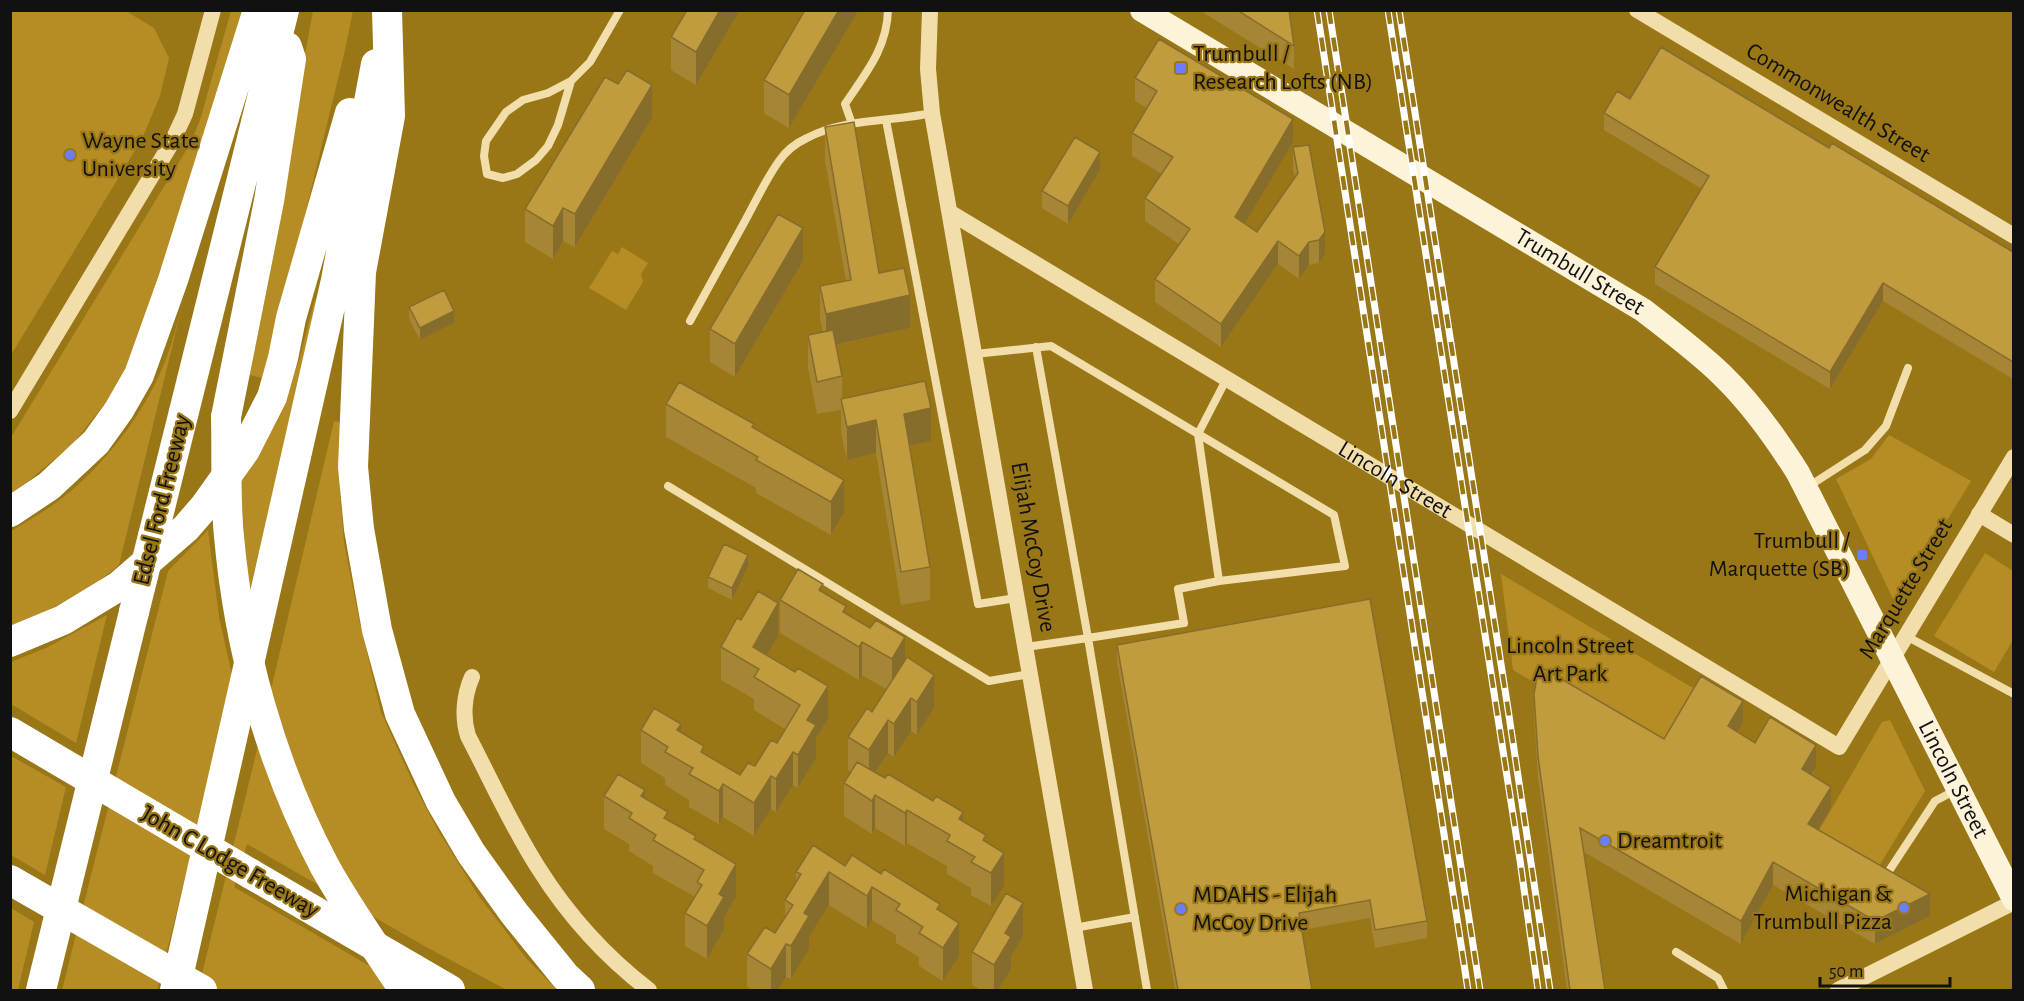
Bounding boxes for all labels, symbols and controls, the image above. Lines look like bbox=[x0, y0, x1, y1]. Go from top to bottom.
street label: Commonwealth Street bbox=[1742, 39, 1934, 167]
place label: Trumbull / Research Lofts (NB) bbox=[1193, 42, 1373, 94]
marker: Trumbull / Research Lofts (NB) bbox=[1174, 61, 1188, 75]
place label: Wayne State University bbox=[82, 129, 199, 181]
marker: Wayne State University bbox=[63, 148, 77, 162]
street label: Trumbull Street bbox=[1511, 224, 1649, 320]
street label: Edsel Ford Freeway bbox=[129, 412, 195, 588]
street label: Lincoln Street bbox=[1334, 437, 1456, 523]
street label: Elijah McCoy Drive bbox=[1006, 460, 1060, 634]
street label: Marquette Street bbox=[1855, 514, 1957, 663]
place label: Trumbull / Marquette (SB) bbox=[1709, 529, 1850, 581]
marker: Trumbull / Marquette (SB) bbox=[1855, 548, 1869, 562]
park label: Lincoln Street Art Park bbox=[1506, 634, 1634, 686]
street label: Lincoln Street bbox=[1914, 717, 1993, 842]
street label: John C Lodge Freeway bbox=[137, 801, 323, 923]
place label: Dreamtroit bbox=[1617, 829, 1722, 853]
marker: Dreamtroit bbox=[1598, 834, 1612, 848]
place label: Michigan & Trumbull Pizza bbox=[1753, 882, 1892, 934]
place label: MDAHS - Elijah McCoy Drive bbox=[1193, 883, 1337, 935]
marker: Michigan & Trumbull Pizza bbox=[1897, 901, 1911, 915]
marker: MDAHS - Elijah McCoy Drive bbox=[1174, 902, 1188, 916]
scale bar bbox=[1820, 950, 1950, 988]
text: 50 m bbox=[1829, 963, 1863, 981]

